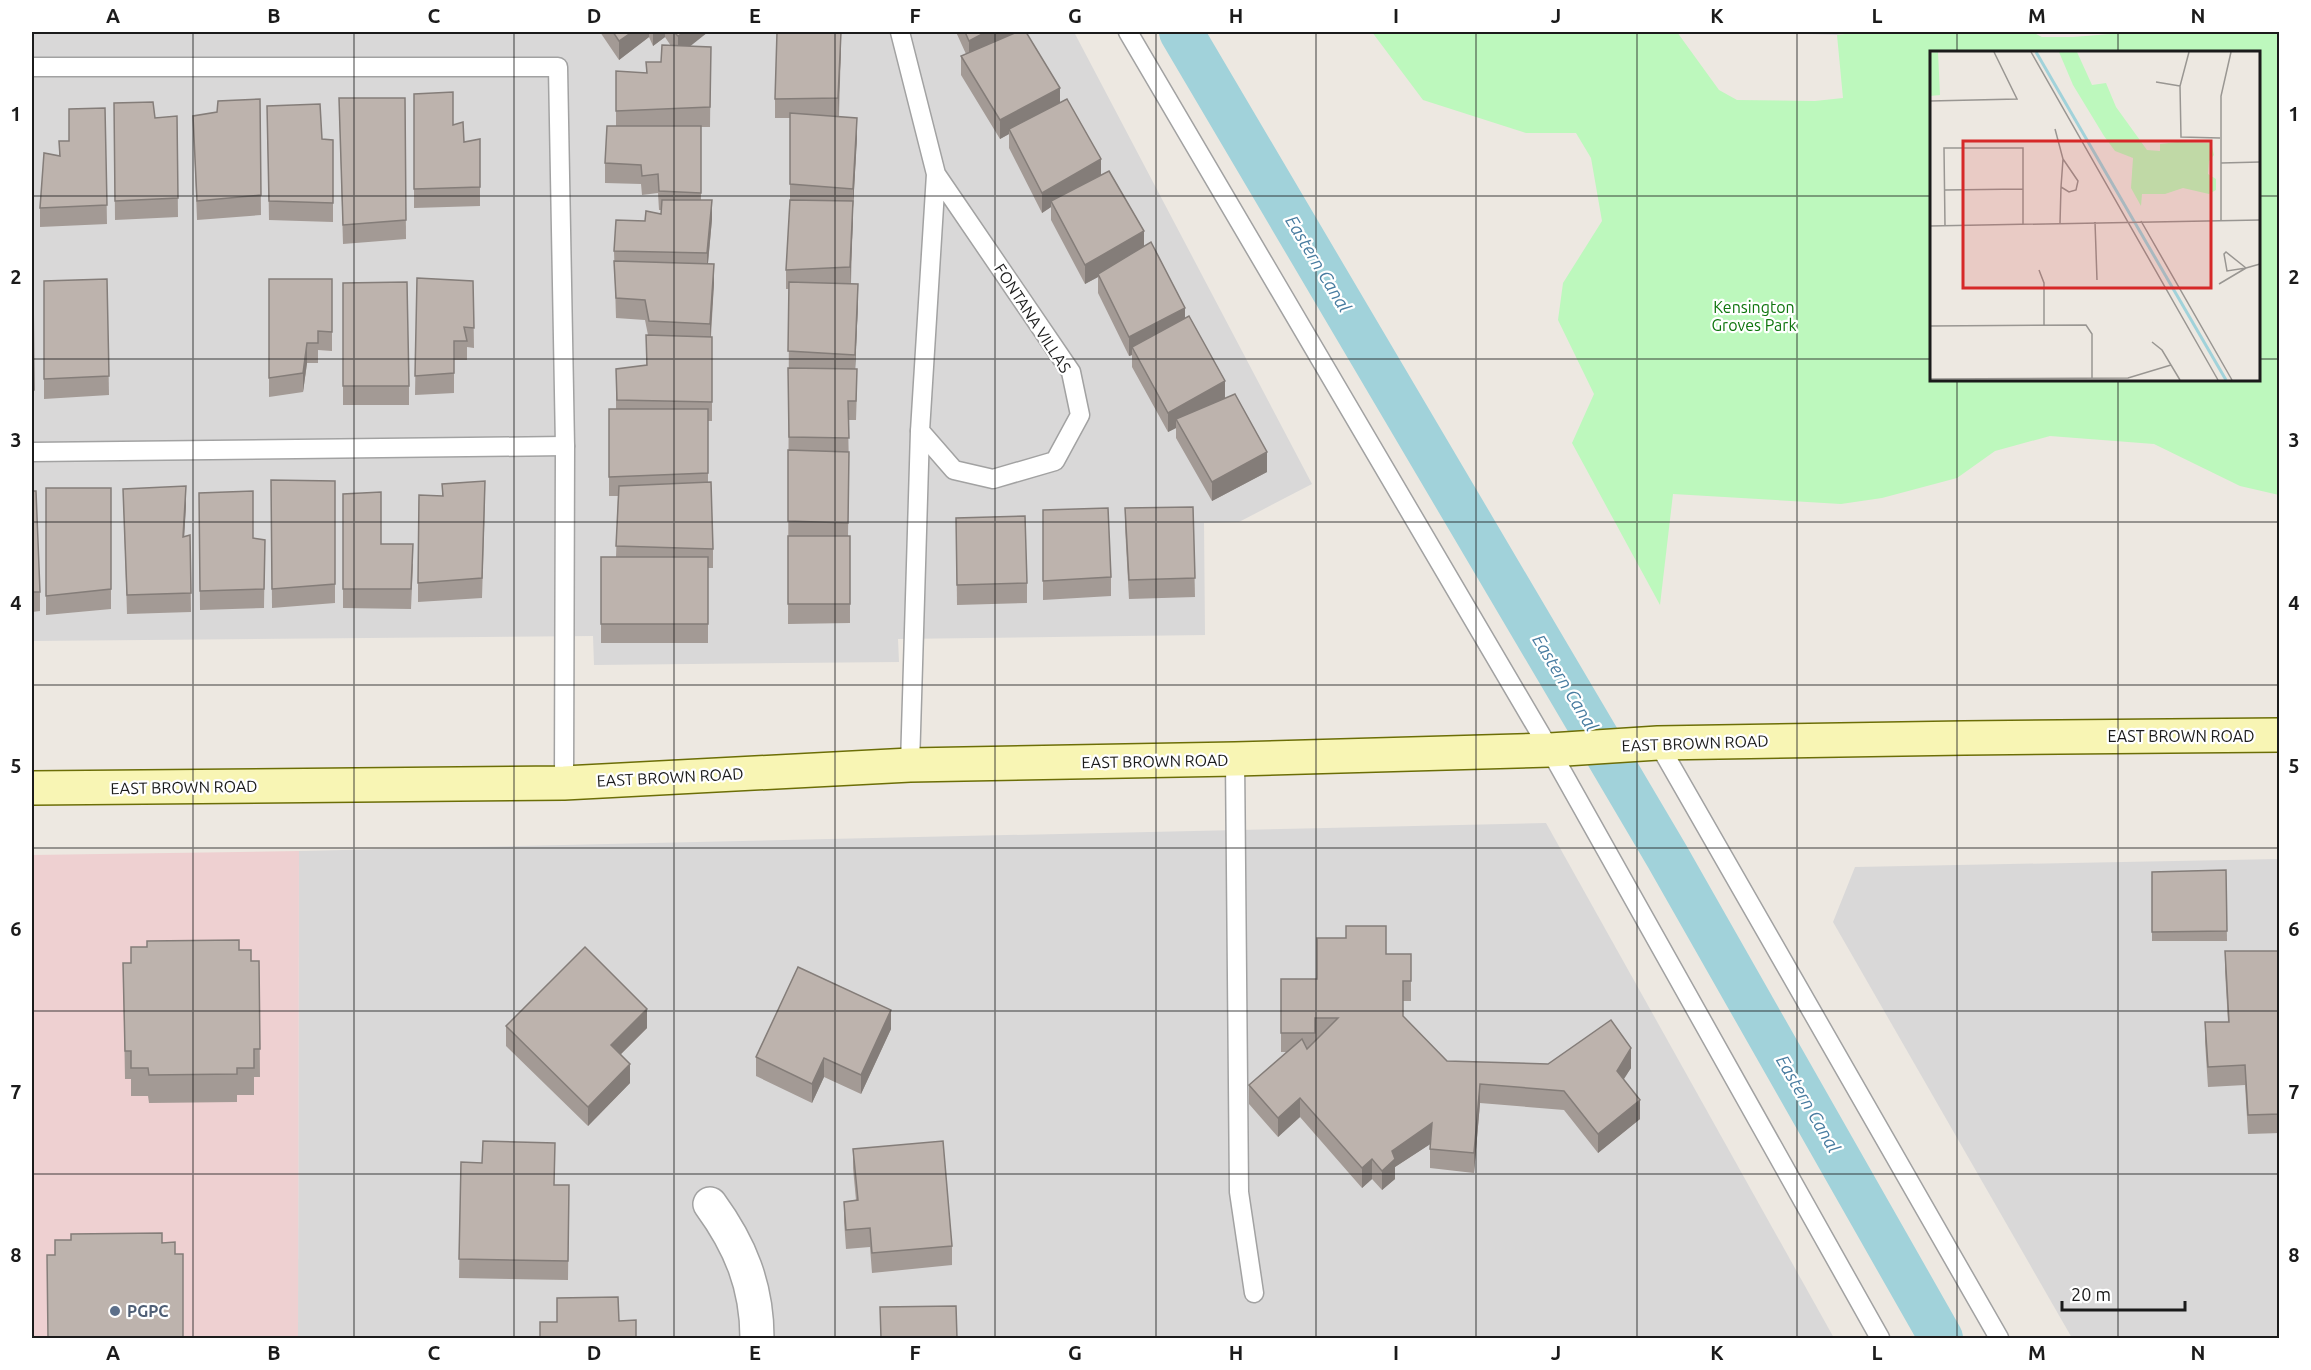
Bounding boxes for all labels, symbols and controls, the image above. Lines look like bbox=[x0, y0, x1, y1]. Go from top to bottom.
text: A bbox=[106, 4, 120, 27]
text: B bbox=[267, 4, 281, 27]
text: C bbox=[428, 4, 441, 27]
text: D bbox=[587, 4, 601, 27]
text: E bbox=[749, 4, 761, 27]
text: F bbox=[909, 4, 921, 27]
text: G bbox=[1068, 4, 1082, 27]
text: H bbox=[1229, 4, 1243, 27]
text: I bbox=[1393, 4, 1399, 27]
text: J bbox=[1551, 4, 1561, 27]
text: K bbox=[1710, 4, 1724, 27]
text: L bbox=[1872, 4, 1883, 27]
text: M bbox=[2028, 4, 2046, 27]
text: N bbox=[2191, 4, 2205, 27]
inset map bbox=[1930, 51, 2260, 381]
text: 1 bbox=[10, 102, 22, 125]
text: 1 bbox=[2288, 102, 2300, 125]
water label: Eastern Canal bbox=[1282, 211, 1356, 316]
street label: FONTANA VILLAS bbox=[991, 260, 1075, 376]
text: 2 bbox=[10, 265, 22, 288]
text: 2 bbox=[2288, 265, 2300, 288]
park label: Kensington Groves Park bbox=[1712, 298, 1797, 334]
text: 3 bbox=[10, 428, 22, 451]
text: 3 bbox=[2288, 428, 2300, 451]
text: 4 bbox=[10, 591, 22, 614]
text: 4 bbox=[2288, 591, 2300, 614]
water label: Eastern Canal bbox=[1529, 630, 1603, 735]
street label: EAST BROWN ROAD bbox=[2107, 727, 2255, 745]
street label: EAST BROWN ROAD bbox=[1621, 731, 1769, 755]
street label: EAST BROWN ROAD bbox=[1081, 751, 1229, 771]
text: 5 bbox=[10, 754, 22, 777]
text: 5 bbox=[2288, 754, 2300, 777]
street label: EAST BROWN ROAD bbox=[596, 764, 744, 790]
street label: EAST BROWN ROAD bbox=[110, 777, 258, 797]
text: 6 bbox=[10, 917, 22, 940]
text: 6 bbox=[2288, 917, 2300, 940]
water label: Eastern Canal bbox=[1773, 1051, 1845, 1156]
text: 7 bbox=[10, 1080, 22, 1103]
text: 7 bbox=[2288, 1080, 2300, 1103]
text: 8 bbox=[10, 1243, 22, 1266]
text: 8 bbox=[2288, 1243, 2300, 1266]
scale bar bbox=[2062, 1274, 2185, 1312]
text: 20 m bbox=[2071, 1284, 2111, 1304]
place label: PGPC bbox=[127, 1302, 169, 1320]
marker: PGPC bbox=[108, 1304, 122, 1318]
text: A bbox=[106, 1341, 120, 1364]
text: B bbox=[267, 1341, 281, 1364]
text: C bbox=[428, 1341, 441, 1364]
text: D bbox=[587, 1341, 601, 1364]
text: E bbox=[749, 1341, 761, 1364]
text: F bbox=[909, 1341, 921, 1364]
text: G bbox=[1068, 1341, 1082, 1364]
text: H bbox=[1229, 1341, 1243, 1364]
text: I bbox=[1393, 1341, 1399, 1364]
text: J bbox=[1551, 1341, 1561, 1364]
text: K bbox=[1710, 1341, 1724, 1364]
text: L bbox=[1872, 1341, 1883, 1364]
text: M bbox=[2028, 1341, 2046, 1364]
text: N bbox=[2191, 1341, 2205, 1364]

